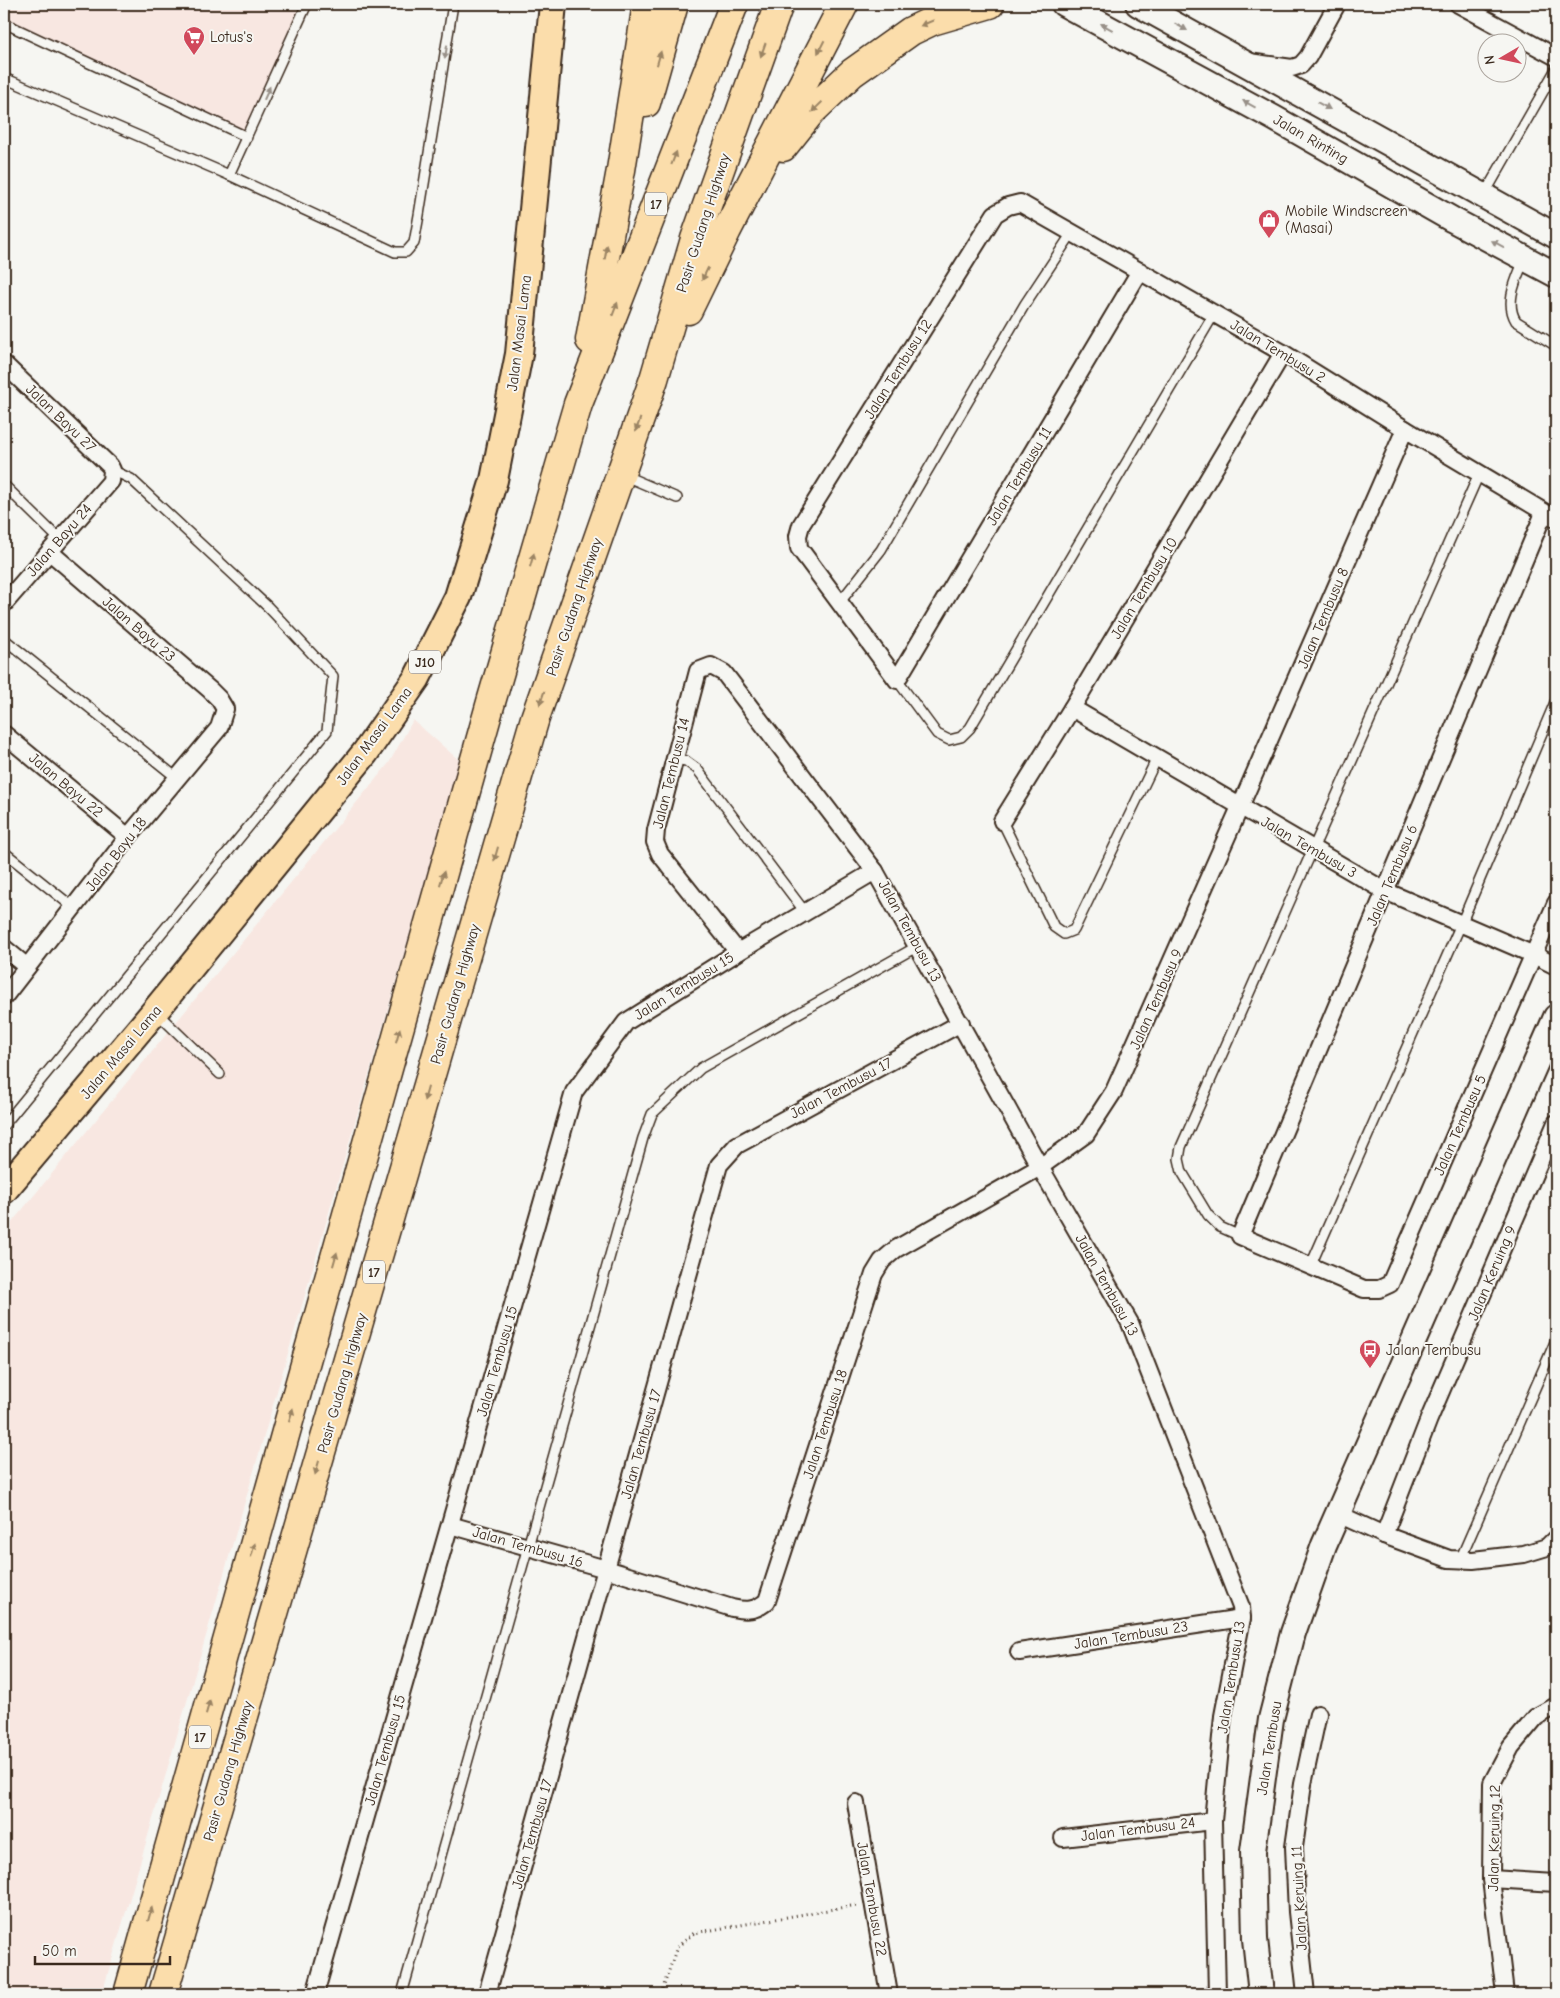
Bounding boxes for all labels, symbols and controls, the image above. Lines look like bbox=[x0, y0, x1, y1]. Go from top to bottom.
one-way arrow bbox=[920, 20, 934, 28]
one-way arrow bbox=[1099, 23, 1114, 31]
one-way arrow bbox=[1174, 23, 1189, 31]
supermarket icon: Lotus's bbox=[182, 25, 206, 56]
place label: Lotus's bbox=[210, 28, 252, 46]
north arrow bbox=[1478, 32, 1528, 82]
one-way arrow bbox=[817, 40, 825, 54]
one-way arrow bbox=[759, 42, 766, 57]
one-way arrow bbox=[441, 44, 449, 60]
one-way arrow bbox=[656, 50, 664, 65]
text: N bbox=[1481, 54, 1499, 66]
one-way arrow bbox=[263, 86, 271, 100]
one-way arrow bbox=[1243, 100, 1256, 109]
one-way arrow bbox=[811, 101, 823, 113]
one-way arrow bbox=[1317, 101, 1330, 110]
street label: Jalan Rinting bbox=[1270, 110, 1352, 168]
one-way arrow bbox=[670, 150, 678, 165]
street label: Pasir Gudang Highway bbox=[672, 151, 734, 295]
road number: 17 bbox=[645, 192, 667, 215]
place label: Mobile Windscreen (Masai) bbox=[1285, 202, 1408, 237]
shop icon: Mobile Windscreen (Masai) bbox=[1257, 208, 1281, 239]
one-way arrow bbox=[1491, 240, 1505, 248]
one-way arrow bbox=[602, 244, 610, 260]
one-way arrow bbox=[701, 266, 710, 281]
street label: Jalan Masai Lama bbox=[503, 274, 535, 392]
one-way arrow bbox=[612, 302, 619, 317]
street label: Jalan Tembusu 2 bbox=[1227, 315, 1329, 387]
street label: Jalan Tembusu 12 bbox=[860, 316, 936, 422]
street label: Jalan Bayu 27 bbox=[22, 380, 100, 456]
one-way arrow bbox=[634, 417, 641, 432]
street label: Jalan Tembusu 11 bbox=[982, 423, 1056, 529]
street label: Jalan Bayu 24 bbox=[23, 500, 95, 580]
street label: Jalan Tembusu 10 bbox=[1107, 534, 1181, 642]
street label: Pasir Gudang Highway bbox=[542, 535, 606, 678]
one-way arrow bbox=[529, 553, 537, 568]
street label: Jalan Tembusu 8 bbox=[1294, 565, 1352, 671]
street label: Jalan Bayu 23 bbox=[99, 592, 179, 666]
road number: J10 bbox=[409, 650, 441, 674]
street label: Jalan Masai Lama bbox=[332, 683, 416, 789]
one-way arrow bbox=[538, 691, 546, 706]
street label: Jalan Tembusu 14 bbox=[649, 716, 693, 830]
street label: Jalan Bayu 22 bbox=[25, 749, 107, 821]
street label: Jalan Tembusu 3 bbox=[1258, 812, 1360, 882]
street label: Jalan Bayu 18 bbox=[82, 813, 150, 895]
street label: Jalan Tembusu 6 bbox=[1363, 822, 1421, 928]
one-way arrow bbox=[491, 846, 499, 861]
one-way arrow bbox=[438, 871, 446, 886]
street label: Jalan Tembusu 13 bbox=[875, 877, 945, 985]
street label: Pasir Gudang Highway bbox=[426, 922, 484, 1066]
street label: Jalan Tembusu 9 bbox=[1126, 946, 1186, 1052]
street label: Jalan Tembusu 15 bbox=[631, 948, 737, 1024]
street label: Jalan Masai Lama bbox=[77, 1002, 165, 1102]
one-way arrow bbox=[394, 1027, 402, 1042]
street label: Jalan Tembusu 17 bbox=[787, 1053, 895, 1123]
street label: Jalan Tembusu 5 bbox=[1430, 1072, 1490, 1178]
one-way arrow bbox=[421, 1086, 429, 1101]
street label: Jalan Keruing 9 bbox=[1464, 1223, 1520, 1323]
street label: Jalan Tembusu 13 bbox=[1072, 1231, 1142, 1339]
one-way arrow bbox=[331, 1251, 339, 1266]
road number: 17 bbox=[363, 1260, 385, 1284]
street label: Jalan Tembusu 15 bbox=[473, 1304, 521, 1418]
street label: Pasir Gudang Highway bbox=[313, 1311, 371, 1455]
bus stop icon: Jalan Tembusu bbox=[1358, 1338, 1382, 1369]
place label: Jalan Tembusu bbox=[1386, 1341, 1481, 1359]
street label: Jalan Tembusu 18 bbox=[799, 1367, 851, 1481]
street label: Jalan Tembusu 17 bbox=[617, 1387, 665, 1501]
one-way arrow bbox=[287, 1407, 295, 1422]
one-way arrow bbox=[312, 1461, 320, 1476]
street label: Jalan Tembusu 16 bbox=[471, 1523, 585, 1571]
one-way arrow bbox=[249, 1543, 257, 1558]
street label: Jalan Tembusu 23 bbox=[1073, 1617, 1189, 1653]
street label: Jalan Tembusu 13 bbox=[1213, 1619, 1249, 1735]
street label: Jalan Tembusu 15 bbox=[361, 1693, 409, 1807]
street label: Pasir Gudang Highway bbox=[199, 1699, 257, 1843]
one-way arrow bbox=[205, 1699, 213, 1714]
street label: Jalan Tembusu bbox=[1253, 1700, 1285, 1796]
road number: 17 bbox=[189, 1725, 211, 1748]
street label: Jalan Tembusu 17 bbox=[508, 1777, 556, 1891]
street label: Jalan Keruing 12 bbox=[1484, 1784, 1504, 1892]
street label: Jalan Tembusu 24 bbox=[1080, 1813, 1196, 1845]
street label: Jalan Tembusu 22 bbox=[853, 1840, 891, 1958]
street label: Jalan Keruing 11 bbox=[1287, 1845, 1311, 1951]
one-way arrow bbox=[147, 1906, 155, 1921]
scale bar bbox=[35, 1933, 170, 1965]
text: 50 m bbox=[42, 1942, 77, 1960]

